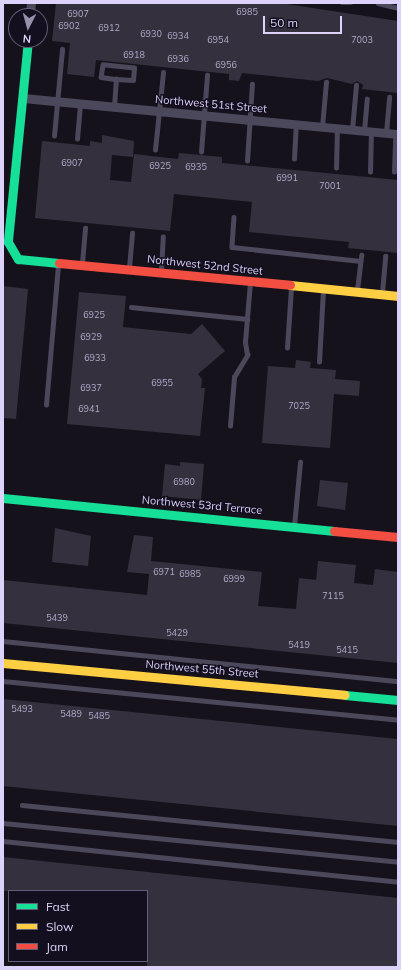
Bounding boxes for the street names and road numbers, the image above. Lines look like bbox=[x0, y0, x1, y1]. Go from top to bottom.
street label: Northwest 51st Street bbox=[154, 93, 268, 115]
street label: Northwest 52nd Street bbox=[147, 252, 263, 278]
street label: Northwest 53rd Terrace bbox=[141, 493, 263, 517]
street label: Northwest 55th Street bbox=[145, 657, 259, 681]

